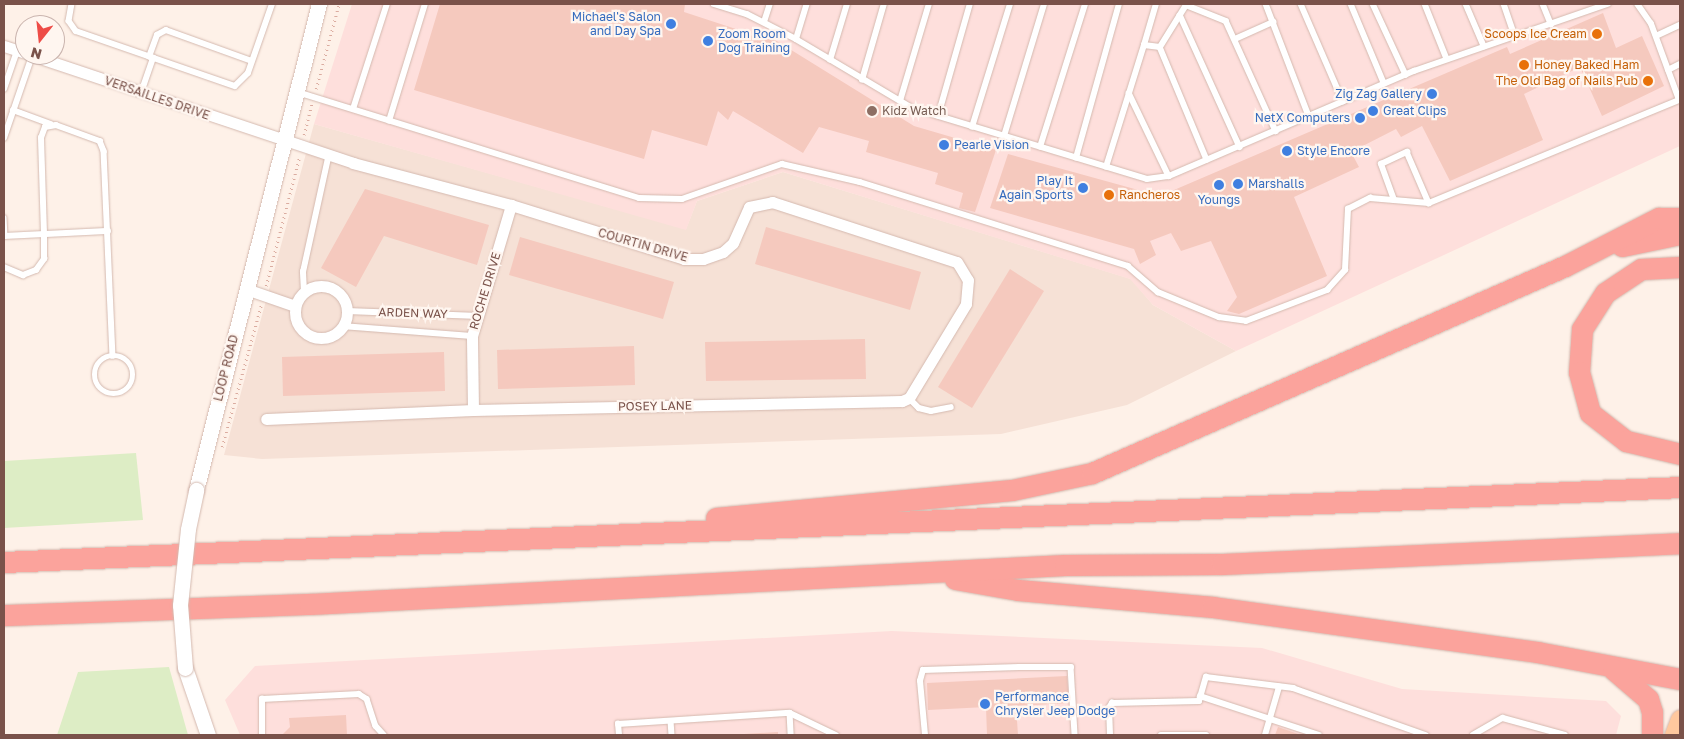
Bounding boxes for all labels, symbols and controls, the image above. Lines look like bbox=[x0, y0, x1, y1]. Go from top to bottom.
place label: Michael's Salon and Day Spa bbox=[572, 10, 661, 38]
north arrow bbox=[15, 15, 65, 65]
marker: Michael's Salon and Day Spa bbox=[665, 18, 677, 30]
place label: Zoom Room Dog Training bbox=[718, 27, 790, 55]
place label: Scoops Ice Cream bbox=[1484, 27, 1587, 41]
marker: Scoops Ice Cream bbox=[1591, 28, 1603, 40]
marker: Zoom Room Dog Training bbox=[702, 35, 714, 47]
text: N bbox=[29, 44, 43, 64]
place label: Honey Baked Ham bbox=[1534, 58, 1639, 72]
marker: Honey Baked Ham bbox=[1518, 59, 1530, 71]
street label: VERSAILLES DRIVE bbox=[103, 73, 211, 123]
place label: The Old Bag of Nails Pub bbox=[1496, 74, 1638, 88]
marker: The Old Bag of Nails Pub bbox=[1642, 75, 1654, 87]
place label: Zig Zag Gallery bbox=[1335, 87, 1422, 101]
marker: Zig Zag Gallery bbox=[1426, 88, 1438, 100]
place label: Kidz Watch bbox=[882, 104, 946, 118]
place label: Great Clips bbox=[1383, 104, 1446, 118]
marker: Kidz Watch bbox=[866, 105, 878, 117]
marker: Great Clips bbox=[1367, 105, 1379, 117]
place label: NetX Computers bbox=[1255, 111, 1350, 125]
marker: NetX Computers bbox=[1354, 112, 1366, 124]
place label: Pearle Vision bbox=[954, 138, 1029, 152]
marker: Pearle Vision bbox=[938, 139, 950, 151]
place label: Style Encore bbox=[1297, 144, 1370, 158]
marker: Style Encore bbox=[1281, 145, 1293, 157]
place label: Play It Again Sports bbox=[999, 174, 1073, 202]
place label: Marshalls bbox=[1248, 177, 1304, 191]
marker: Marshalls bbox=[1232, 178, 1244, 190]
marker: Youngs bbox=[1213, 179, 1225, 191]
marker: Play It Again Sports bbox=[1077, 182, 1089, 194]
place label: Rancheros bbox=[1119, 188, 1180, 202]
marker: Rancheros bbox=[1103, 189, 1115, 201]
place label: Youngs bbox=[1198, 193, 1240, 207]
street label: COURTIN DRIVE bbox=[596, 225, 690, 265]
street label: ROCHE DRIVE bbox=[466, 250, 504, 332]
street label: ARDEN WAY bbox=[378, 305, 448, 321]
street label: LOOP ROAD bbox=[211, 333, 241, 403]
street label: POSEY LANE bbox=[618, 398, 692, 414]
place label: Performance Chrysler Jeep Dodge bbox=[995, 690, 1115, 718]
marker: Performance Chrysler Jeep Dodge bbox=[979, 698, 991, 710]

